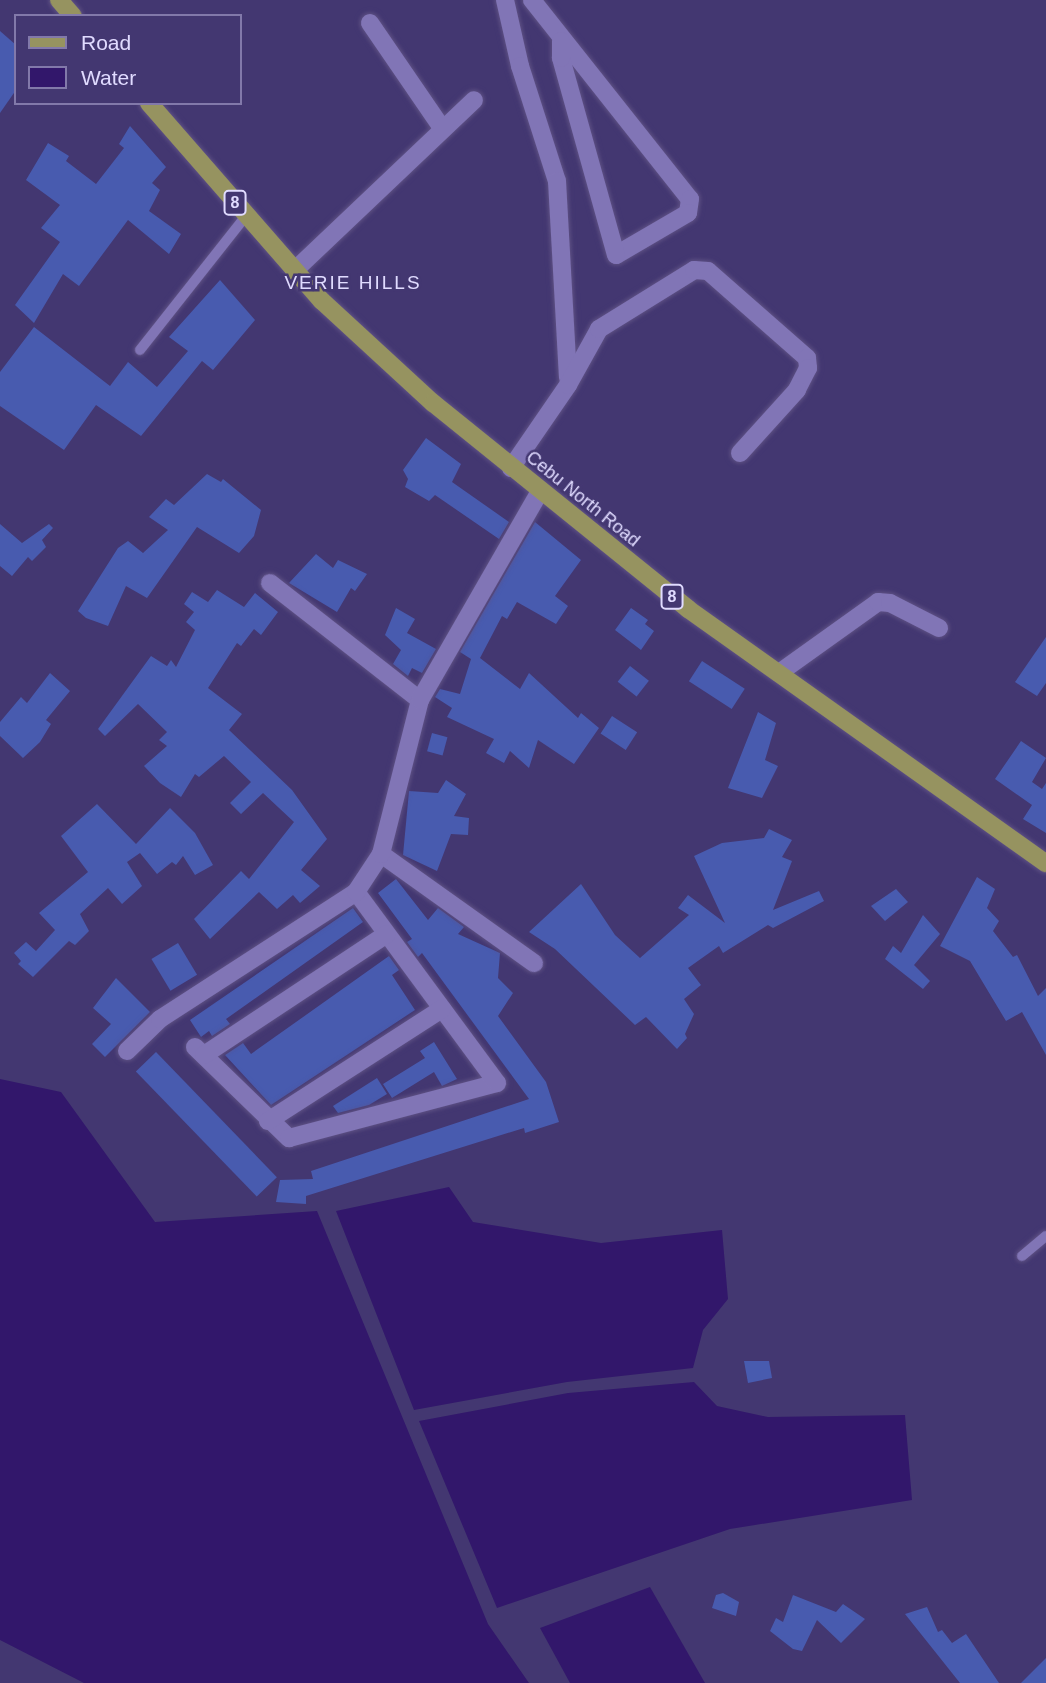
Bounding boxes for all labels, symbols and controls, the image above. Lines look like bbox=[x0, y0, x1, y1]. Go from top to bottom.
legend bbox=[14, 14, 242, 105]
text: Road bbox=[81, 31, 131, 54]
text: Water bbox=[81, 66, 136, 89]
road number: 8 bbox=[223, 190, 247, 216]
district label: VERIE HILLS bbox=[286, 272, 420, 294]
street label: Cebu North Road bbox=[522, 447, 644, 551]
road number: 8 bbox=[660, 584, 684, 610]

